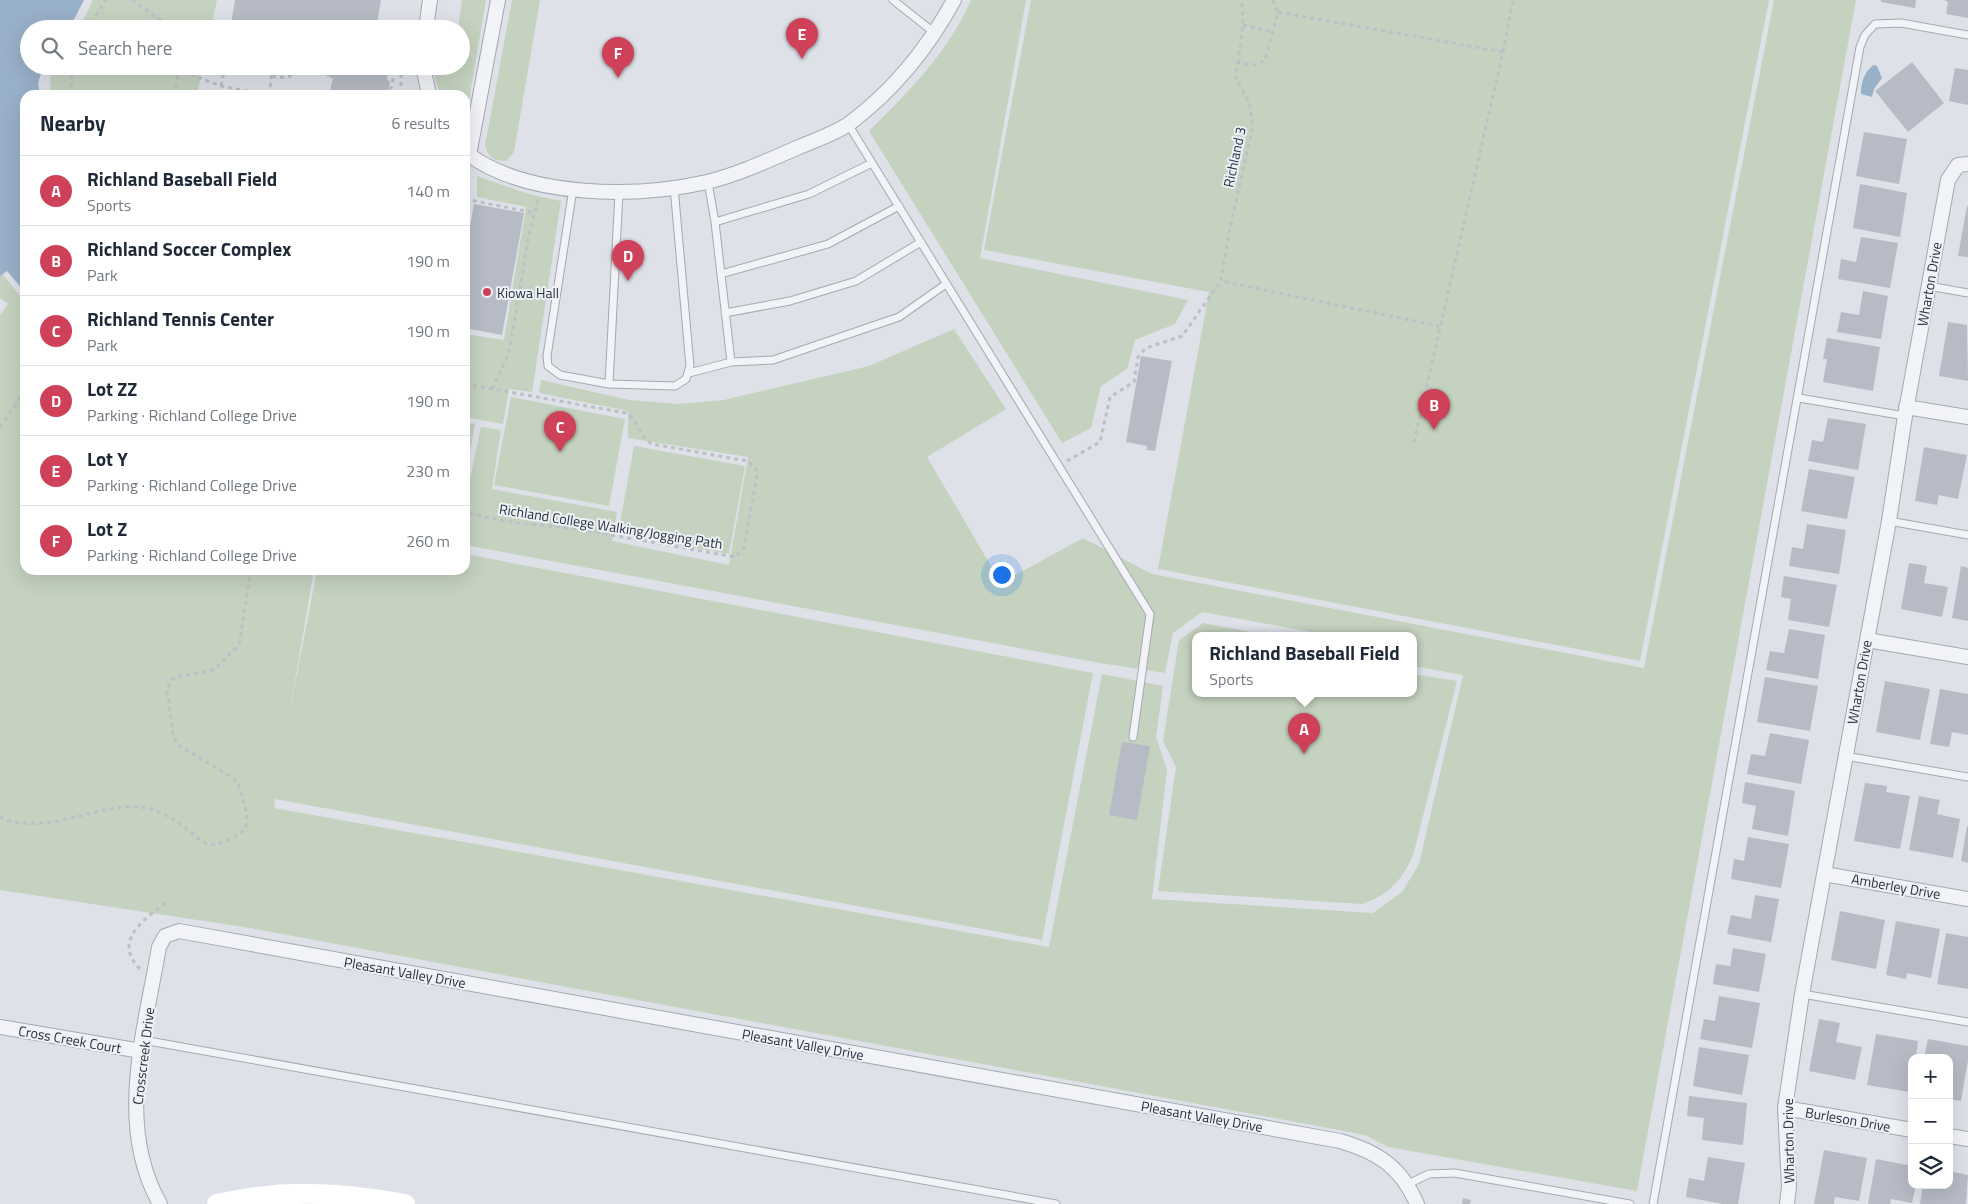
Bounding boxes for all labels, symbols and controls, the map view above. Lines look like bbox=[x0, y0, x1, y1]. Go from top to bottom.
pin: E bbox=[786, 18, 818, 59]
search box bbox=[20, 20, 470, 75]
text: Search here bbox=[78, 33, 172, 62]
icon: search bbox=[38, 34, 66, 62]
pin: F bbox=[602, 37, 634, 78]
text: Nearby bbox=[40, 107, 105, 139]
text: 6 results bbox=[391, 111, 450, 135]
street label: Richland 3 bbox=[1217, 125, 1251, 189]
text: Richland Baseball Field bbox=[87, 164, 277, 193]
text: A bbox=[51, 179, 61, 203]
text: 140 m bbox=[406, 179, 450, 203]
text: Sports bbox=[87, 193, 131, 217]
text: Richland Soccer Complex bbox=[87, 234, 291, 263]
pin: D bbox=[612, 240, 644, 281]
street label: Wharton Drive bbox=[1911, 240, 1947, 328]
text: B bbox=[51, 249, 61, 273]
text: 190 m bbox=[406, 249, 450, 273]
text: Park bbox=[87, 263, 118, 287]
place label: Kiowa Hall bbox=[497, 282, 559, 303]
marker: Kiowa Hall bbox=[481, 286, 493, 298]
text: Richland Tennis Center bbox=[87, 304, 274, 333]
text: C bbox=[52, 319, 60, 343]
text: 190 m bbox=[406, 319, 450, 343]
text: Park bbox=[87, 333, 118, 357]
text: Lot ZZ bbox=[87, 374, 137, 403]
text: D bbox=[51, 389, 61, 413]
text: 190 m bbox=[406, 389, 450, 413]
pin: B bbox=[1418, 389, 1450, 430]
text: Parking · Richland College Drive bbox=[87, 403, 297, 427]
pin: C bbox=[544, 411, 576, 452]
text: Lot Y bbox=[87, 444, 128, 473]
text: E bbox=[52, 459, 60, 483]
text: 230 m bbox=[406, 459, 450, 483]
text: Parking · Richland College Drive bbox=[87, 473, 297, 497]
street label: Richland College Walking/Jogging Path bbox=[498, 498, 724, 554]
text: Lot Z bbox=[87, 514, 127, 543]
text: F bbox=[52, 529, 60, 553]
text: 260 m bbox=[406, 529, 450, 553]
text: Parking · Richland College Drive bbox=[87, 543, 297, 567]
your location bbox=[989, 562, 1015, 588]
popup bbox=[1192, 632, 1417, 697]
text: Richland Baseball Field bbox=[1209, 638, 1400, 667]
street label: Wharton Drive bbox=[1841, 638, 1877, 726]
text: Sports bbox=[1209, 667, 1254, 691]
pin: A bbox=[1288, 713, 1320, 754]
street label: Amberley Drive bbox=[1850, 868, 1942, 904]
street label: Pleasant Valley Drive bbox=[342, 951, 468, 993]
street label: Crosscreek Drive bbox=[127, 1006, 159, 1106]
street label: Cross Creek Court bbox=[17, 1020, 123, 1058]
street label: Pleasant Valley Drive bbox=[740, 1023, 866, 1065]
map controls bbox=[1908, 1054, 1953, 1189]
button: + bbox=[1908, 1054, 1953, 1099]
street label: Pleasant Valley Drive bbox=[1139, 1095, 1265, 1137]
street label: Wharton Drive bbox=[1777, 1098, 1799, 1184]
button: − bbox=[1908, 1099, 1953, 1144]
street label: Burleson Drive bbox=[1804, 1101, 1892, 1137]
button: layers bbox=[1908, 1144, 1953, 1189]

